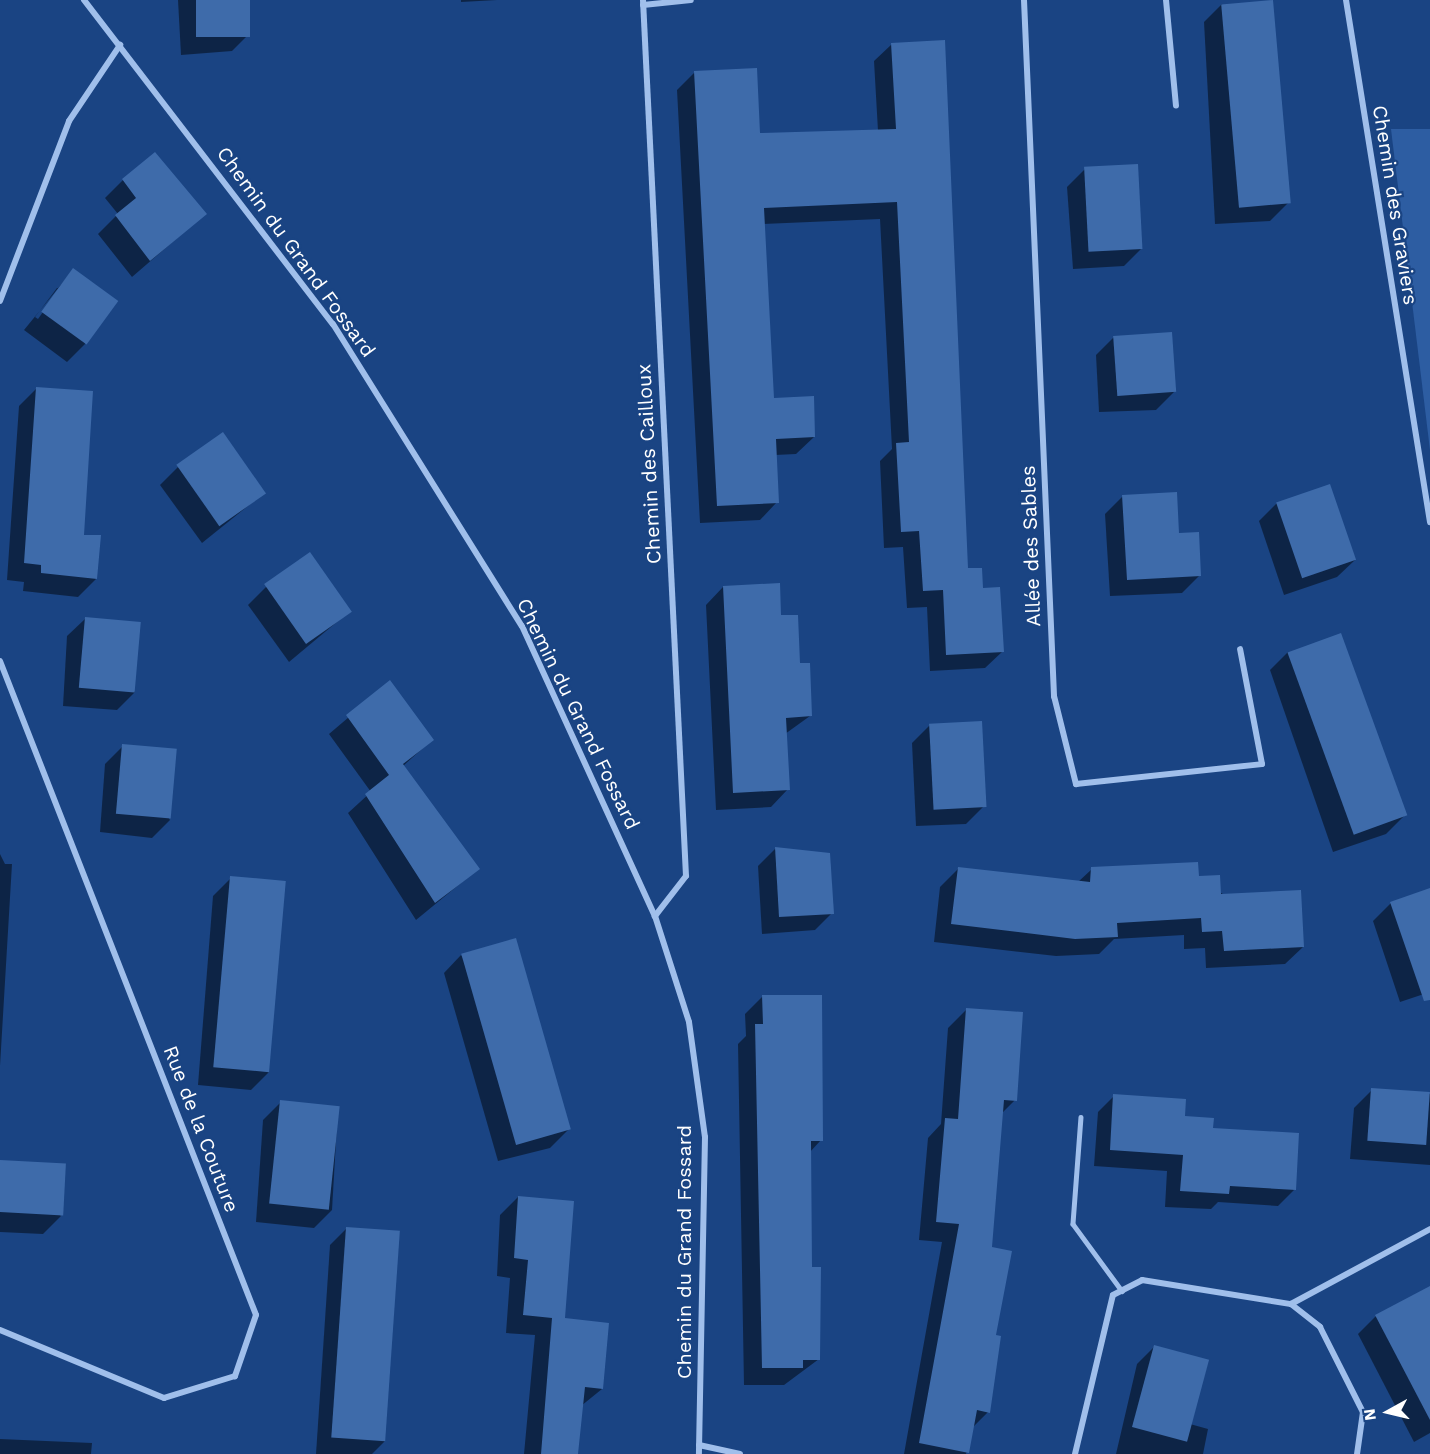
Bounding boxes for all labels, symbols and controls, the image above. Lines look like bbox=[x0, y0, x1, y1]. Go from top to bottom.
street label: Chemin des Graviers bbox=[1367, 104, 1423, 306]
street label: Chemin du Grand Fossard bbox=[212, 142, 380, 362]
street label: Chemin des Cailloux bbox=[632, 363, 666, 565]
street label: Allée des Sables bbox=[1016, 465, 1046, 627]
street label: Chemin du Grand Fossard bbox=[511, 594, 645, 834]
street label: Rue de la Couture bbox=[158, 1042, 244, 1216]
street label: Chemin du Grand Fossard bbox=[672, 1125, 696, 1379]
north arrow bbox=[1358, 1382, 1418, 1442]
text: N bbox=[1359, 1407, 1380, 1422]

